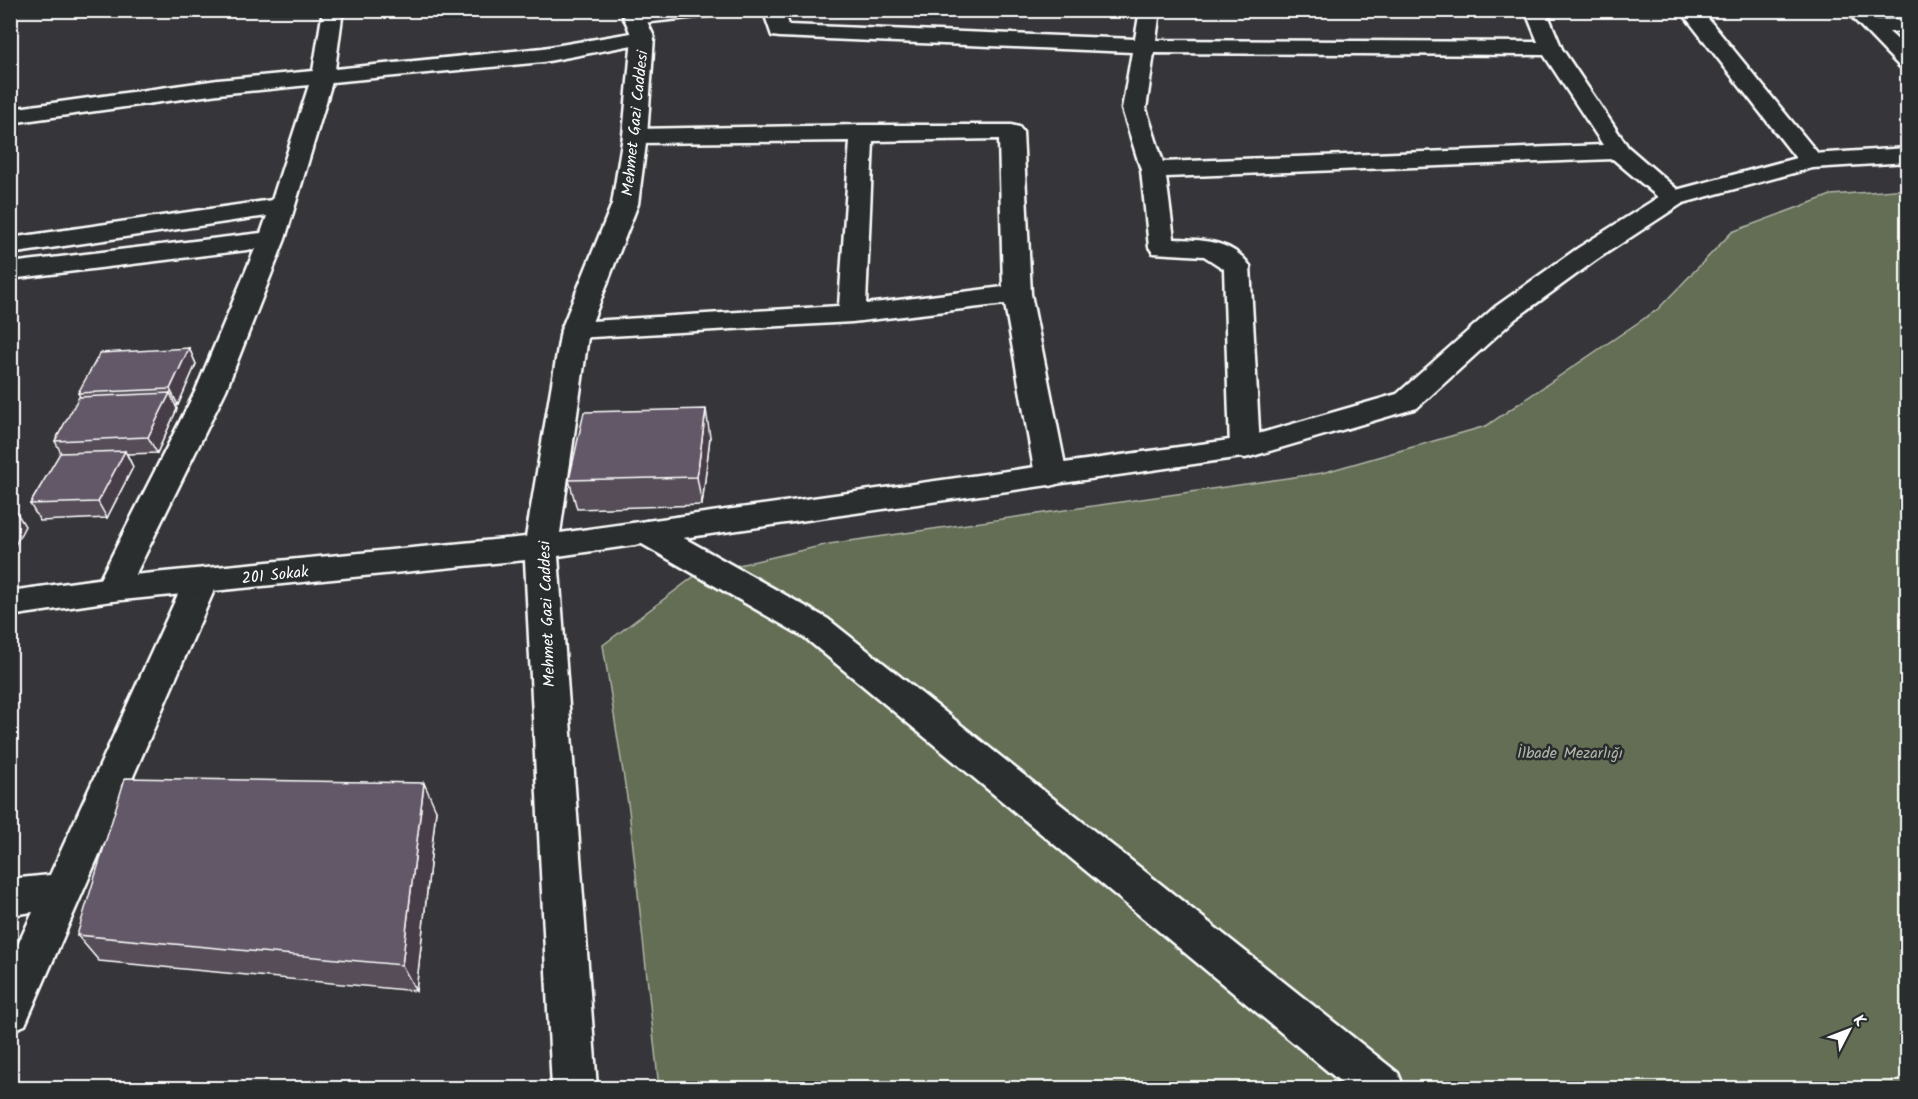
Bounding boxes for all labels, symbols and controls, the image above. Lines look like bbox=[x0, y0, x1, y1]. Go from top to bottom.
street label: Mehmet Gazi Caddesi bbox=[615, 48, 656, 197]
street label: Mehmet Gazi Caddesi bbox=[532, 539, 563, 688]
street label: 201 Sokak bbox=[241, 560, 310, 591]
park label: İlbade Mezarlığı bbox=[1517, 741, 1623, 766]
north arrow bbox=[1819, 1000, 1879, 1060]
text: K bbox=[1847, 1009, 1872, 1033]

